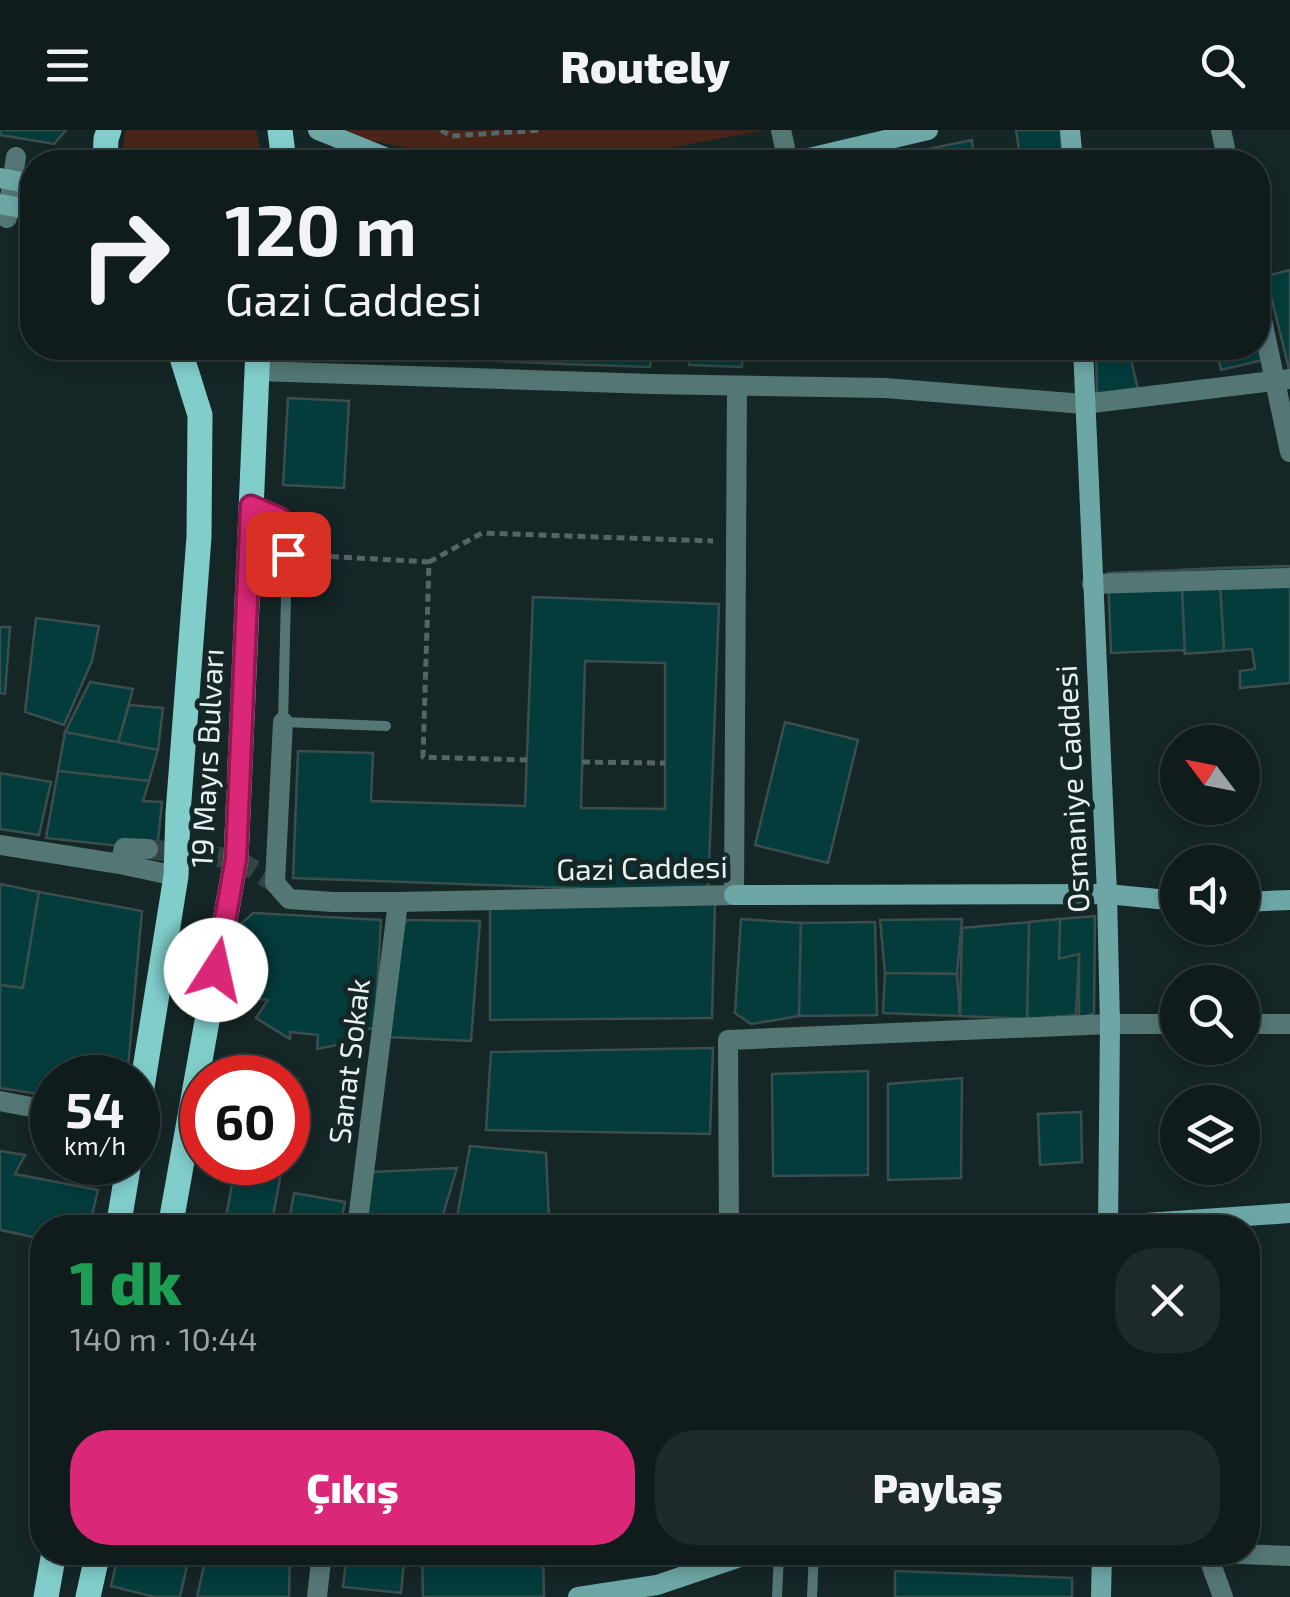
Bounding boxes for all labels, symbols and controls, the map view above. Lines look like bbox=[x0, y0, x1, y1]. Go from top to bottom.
icon: menu bbox=[40, 38, 95, 93]
text: Routely bbox=[560, 38, 730, 92]
icon: search bbox=[1195, 38, 1250, 93]
text: 120 m bbox=[225, 186, 417, 270]
icon: right bbox=[60, 190, 190, 320]
text: Gazi Caddesi bbox=[225, 271, 482, 325]
pin bbox=[246, 512, 331, 597]
icon: arrive bbox=[261, 527, 316, 582]
street label: 19 Mayıs Bulvarı bbox=[182, 647, 230, 869]
street label: Osmaniye Caddesi bbox=[1047, 664, 1095, 914]
north arrow bbox=[1160, 725, 1260, 825]
map controls bbox=[1160, 725, 1260, 1185]
button: sound bbox=[1160, 845, 1260, 945]
street label: Gazi Caddesi bbox=[556, 848, 728, 886]
position arrow bbox=[164, 918, 268, 1022]
button: search bbox=[1160, 965, 1260, 1065]
street label: Sanat Sokak bbox=[320, 976, 376, 1146]
speed limit sign: 60 bbox=[180, 1055, 310, 1185]
text: 54 bbox=[65, 1078, 125, 1138]
button: layers bbox=[1160, 1085, 1260, 1185]
text: km/h bbox=[64, 1130, 126, 1160]
text: 1 dk bbox=[70, 1245, 182, 1317]
button: close bbox=[1115, 1248, 1220, 1353]
text: 140 m · 10:44 bbox=[70, 1319, 258, 1357]
button: Çıkış bbox=[70, 1430, 635, 1545]
button: Paylaş bbox=[655, 1430, 1220, 1545]

